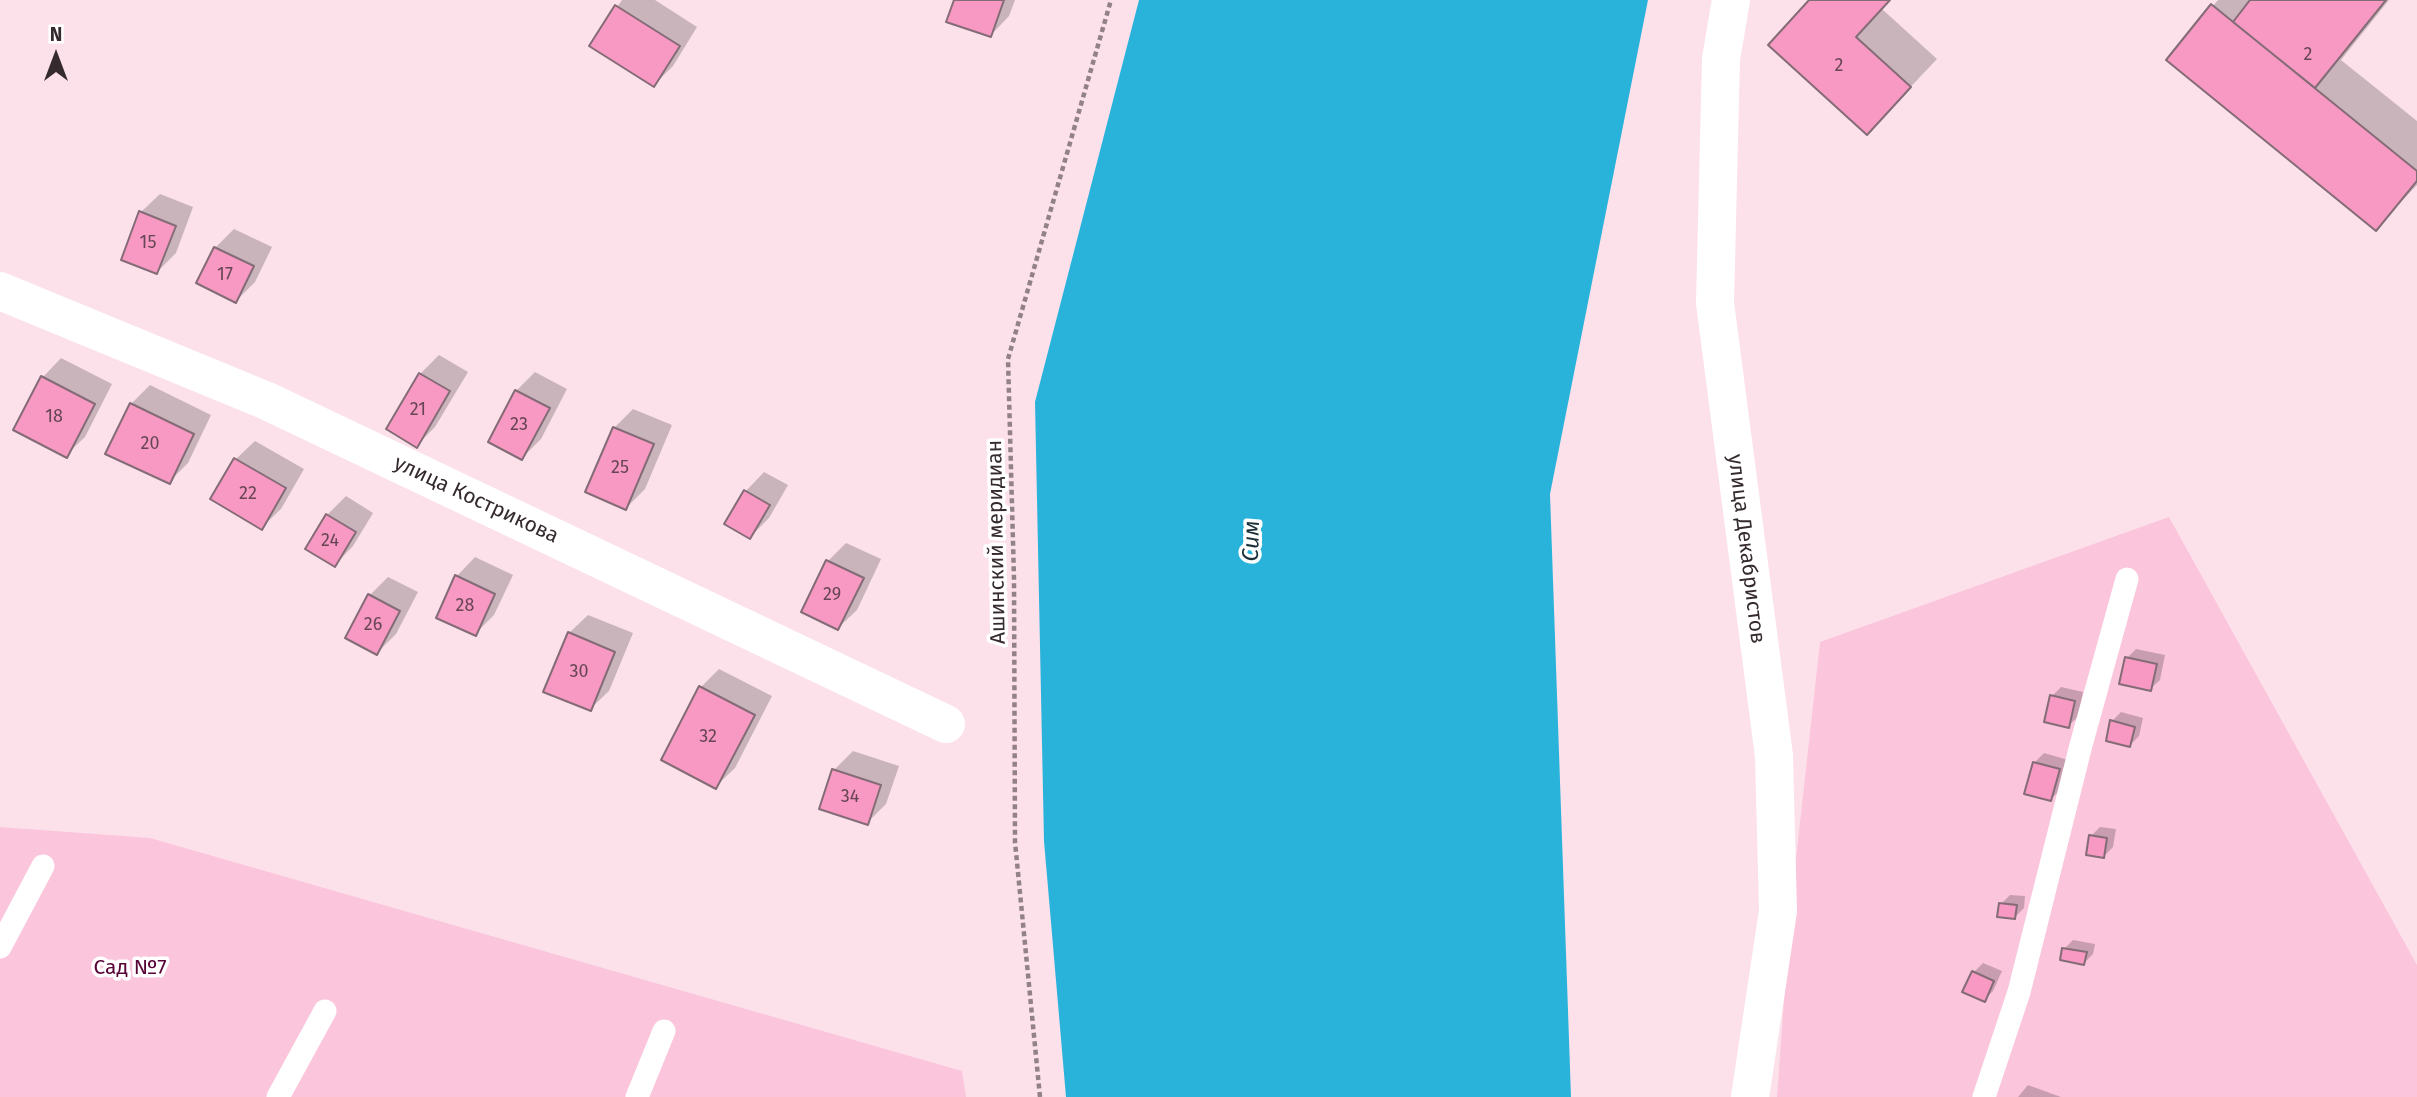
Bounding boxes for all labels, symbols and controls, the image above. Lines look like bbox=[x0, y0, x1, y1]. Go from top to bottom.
north arrow bbox=[21, 21, 91, 91]
text: N bbox=[50, 23, 62, 46]
house number: 2 bbox=[2304, 44, 2312, 66]
house number: 2 bbox=[1835, 55, 1843, 77]
house number: 15 bbox=[140, 232, 156, 254]
house number: 17 bbox=[217, 264, 233, 286]
house number: 21 bbox=[410, 399, 426, 421]
house number: 18 bbox=[45, 406, 63, 428]
house number: 23 bbox=[510, 414, 528, 436]
house number: 20 bbox=[141, 433, 159, 455]
street label: Ашинский меридиан bbox=[983, 440, 1011, 644]
street label: улица Кострикова bbox=[390, 451, 562, 549]
street label: улица Декабристов bbox=[1722, 453, 1770, 645]
house number: 25 bbox=[611, 457, 629, 479]
house number: 22 bbox=[239, 483, 257, 505]
water label: Сим bbox=[1237, 520, 1267, 562]
house number: 24 bbox=[321, 530, 339, 552]
house number: 29 bbox=[823, 584, 841, 606]
house number: 28 bbox=[456, 595, 474, 617]
house number: 26 bbox=[364, 614, 382, 636]
house number: 30 bbox=[569, 661, 589, 683]
house number: 32 bbox=[699, 726, 717, 748]
house number: 34 bbox=[841, 786, 859, 808]
park label: Сад №7 bbox=[94, 955, 166, 981]

